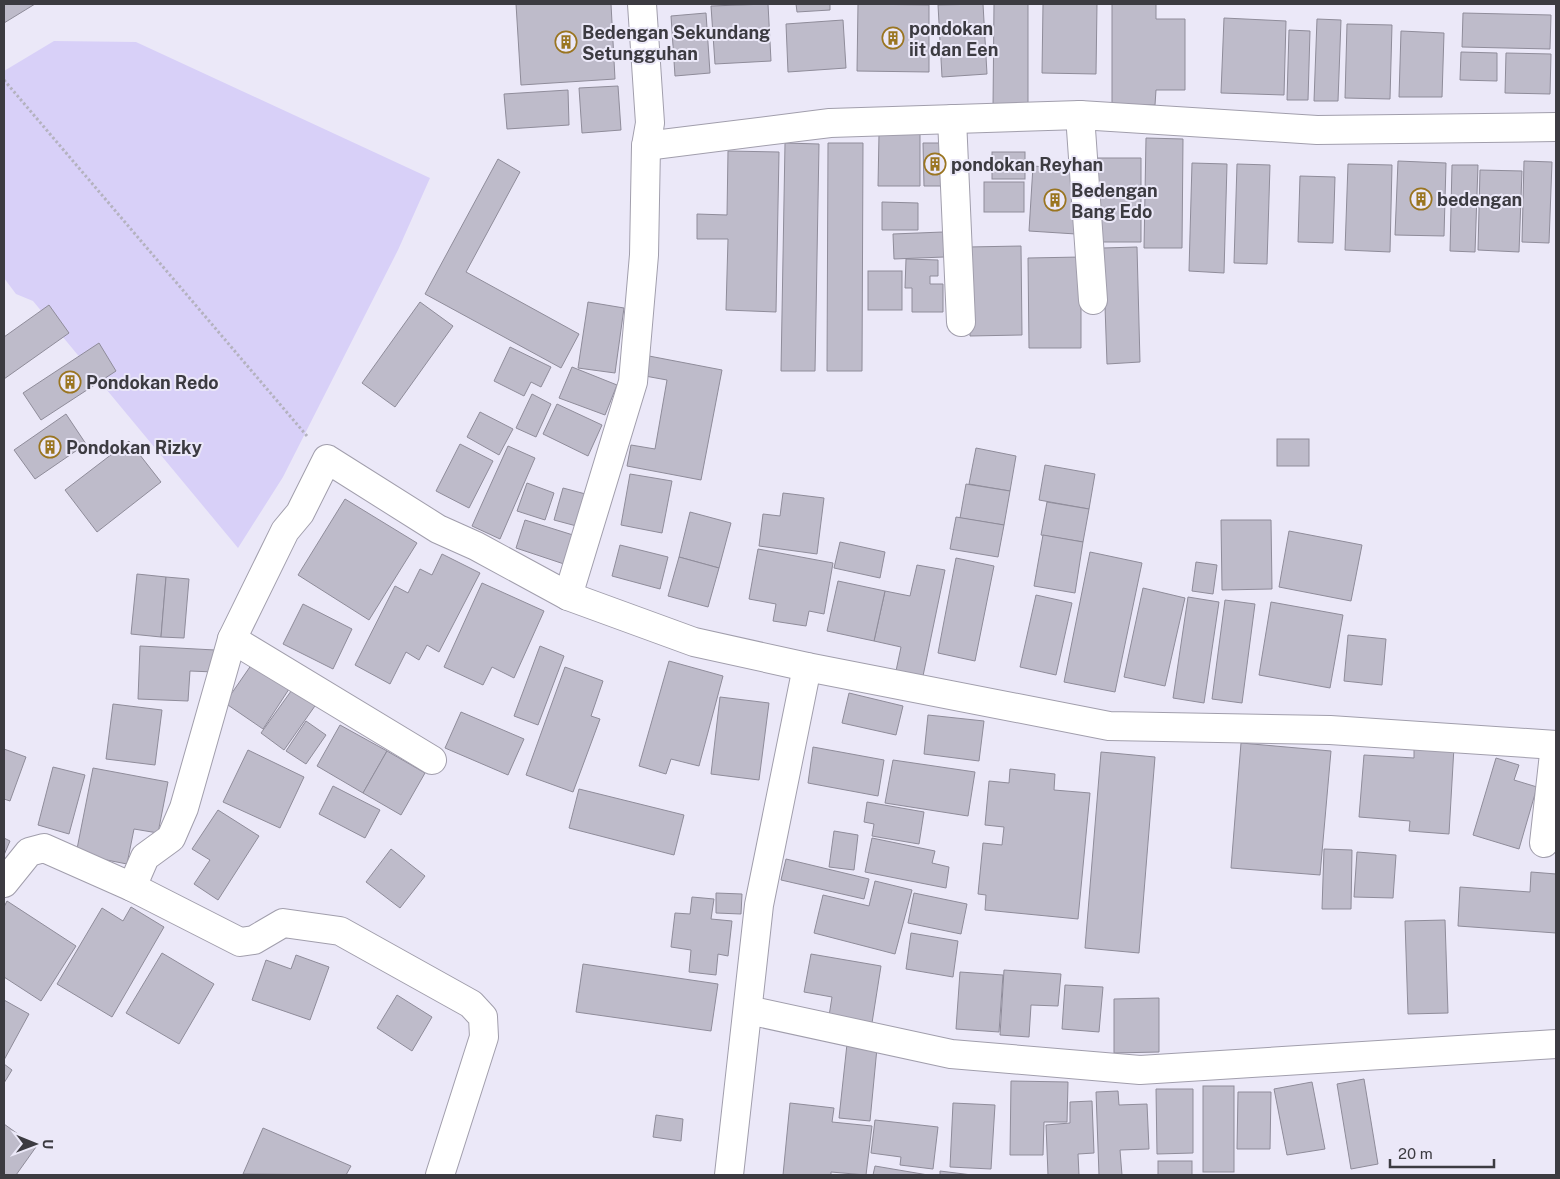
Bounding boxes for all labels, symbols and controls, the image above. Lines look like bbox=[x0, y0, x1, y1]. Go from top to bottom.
place label: pondokan iit dan Een bbox=[909, 18, 998, 60]
place label: Bedengan Sekundang Setungguhan bbox=[582, 22, 770, 64]
building icon: pondokan iit dan Een bbox=[881, 26, 905, 50]
building icon: Bedengan Sekundang Setungguhan bbox=[554, 30, 578, 54]
building icon: pondokan Reyhan bbox=[923, 152, 947, 176]
place label: pondokan Reyhan bbox=[951, 154, 1103, 175]
place label: Bedengan Bang Edo bbox=[1071, 180, 1158, 222]
building icon: bedengan bbox=[1409, 187, 1433, 211]
building icon: Bedengan Bang Edo bbox=[1043, 188, 1067, 212]
place label: bedengan bbox=[1437, 189, 1522, 210]
building icon: Pondokan Redo bbox=[58, 370, 82, 394]
place label: Pondokan Redo bbox=[86, 372, 219, 393]
building icon: Pondokan Rizky bbox=[38, 435, 62, 459]
place label: Pondokan Rizky bbox=[66, 437, 202, 458]
north arrow bbox=[10, 1119, 60, 1169]
scale bar bbox=[1390, 1136, 1494, 1168]
text: U bbox=[40, 1139, 56, 1149]
text: 20 m bbox=[1398, 1145, 1433, 1162]

